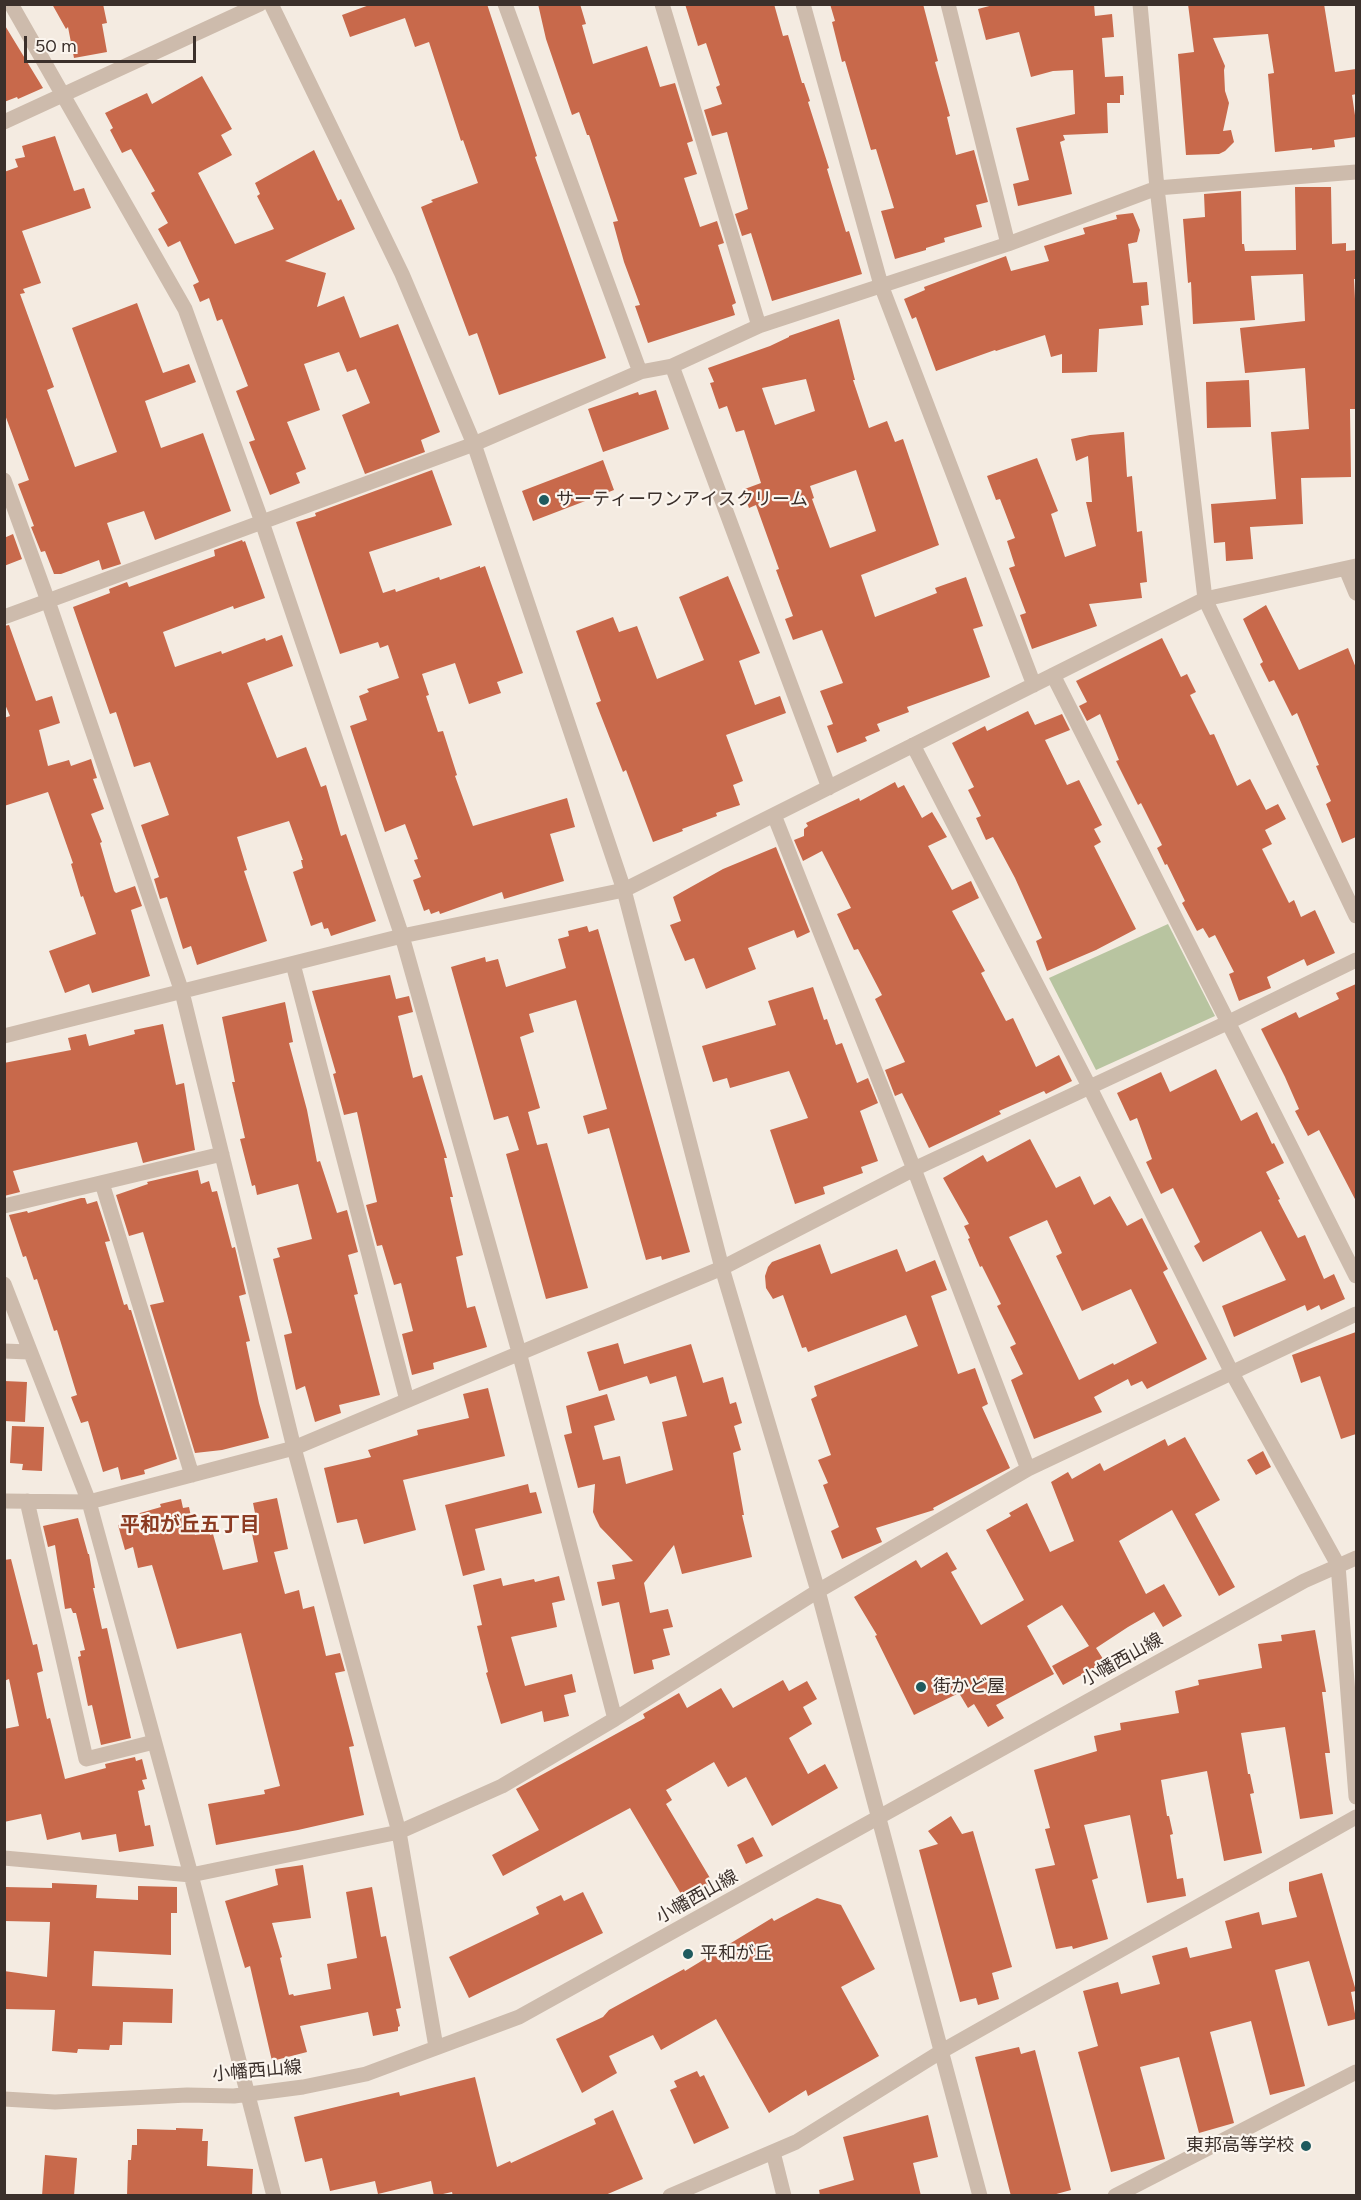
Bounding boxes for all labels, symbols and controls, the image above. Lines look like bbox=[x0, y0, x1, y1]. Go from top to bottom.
scale bar bbox=[27, 24, 200, 62]
text: 50 m bbox=[35, 35, 77, 57]
place label: サーティーワンアイスクリーム bbox=[556, 489, 808, 511]
marker: サーティーワンアイスクリーム bbox=[537, 493, 551, 507]
district label: 平和が丘五丁目 bbox=[120, 1513, 260, 1537]
street label: 小幡西山線 bbox=[1077, 1629, 1167, 1691]
place label: 街かど屋 bbox=[933, 1676, 1005, 1698]
marker: 街かど屋 bbox=[914, 1680, 928, 1694]
street label: 小幡西山線 bbox=[652, 1866, 742, 1928]
place label: 平和が丘 bbox=[700, 1943, 772, 1965]
marker: 平和が丘 bbox=[681, 1947, 695, 1961]
street label: 小幡西山線 bbox=[211, 2056, 303, 2086]
place label: 東邦高等学校 bbox=[1186, 2135, 1294, 2157]
marker: 東邦高等学校 bbox=[1299, 2139, 1313, 2153]

